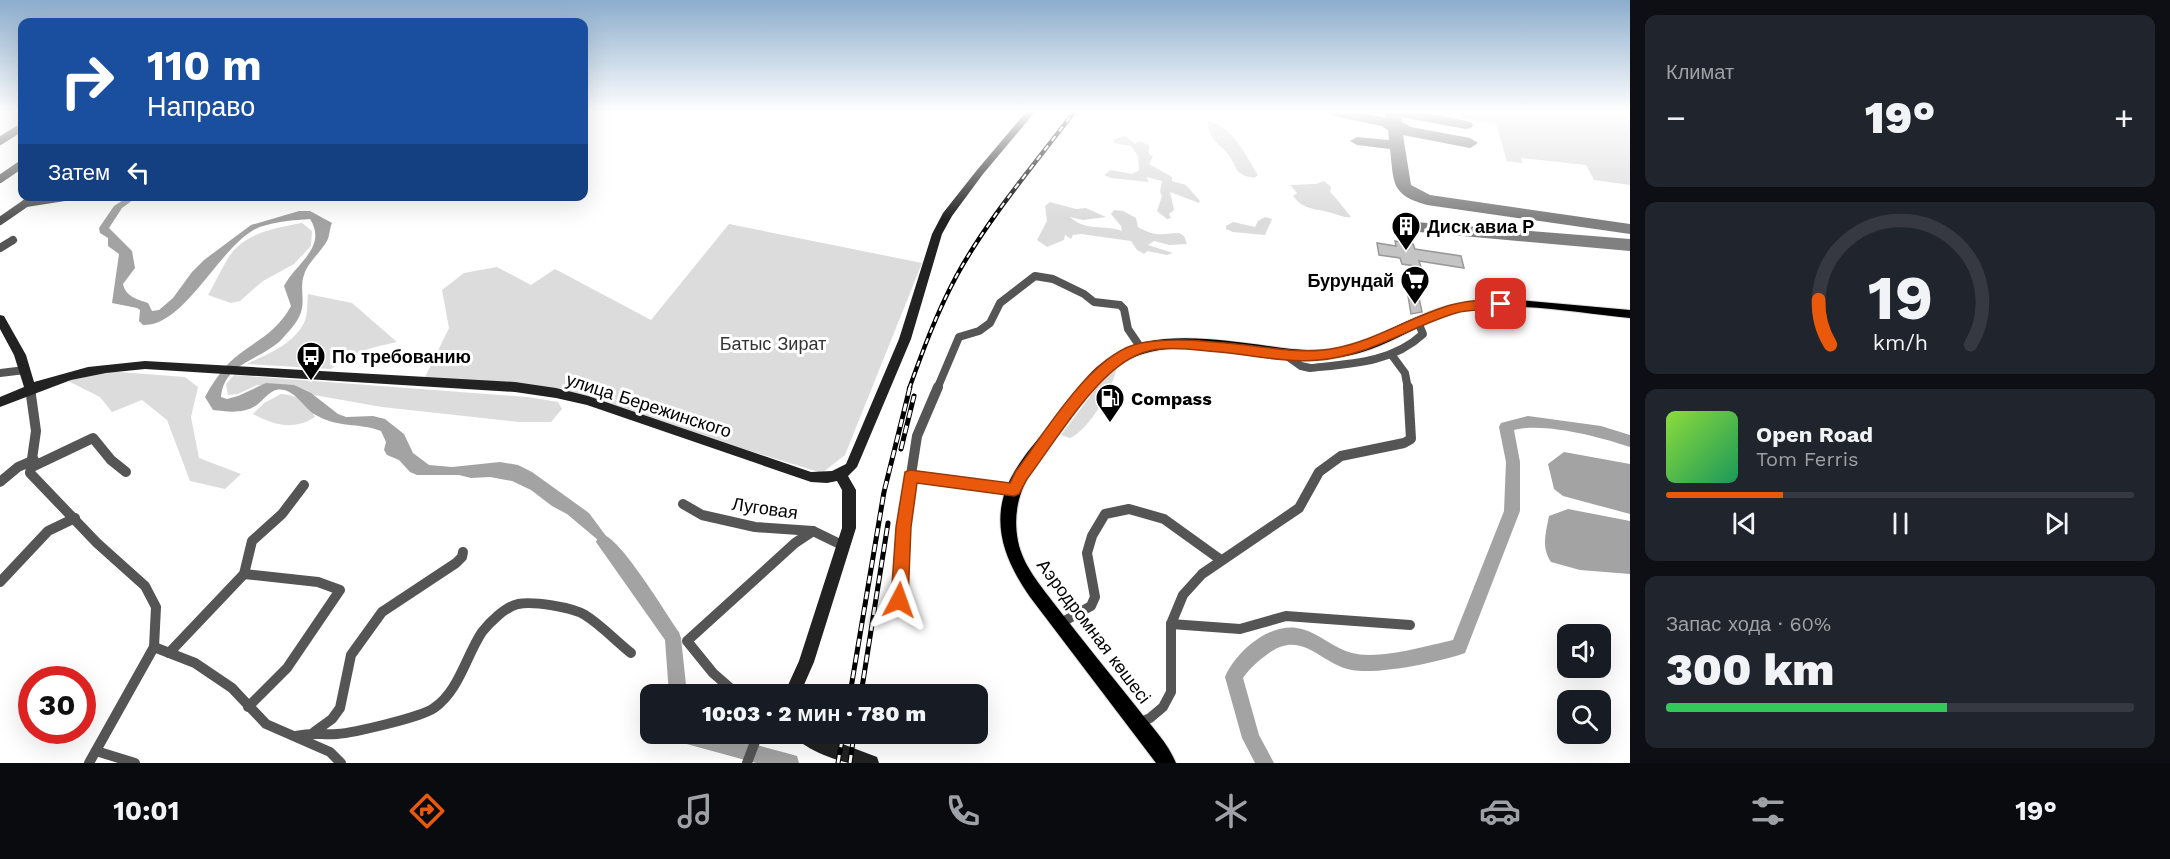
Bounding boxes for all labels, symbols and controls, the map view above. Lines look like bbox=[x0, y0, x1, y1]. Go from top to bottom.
text: 110 m bbox=[147, 41, 262, 90]
icon: right bbox=[48, 42, 126, 120]
text: Климат bbox=[1666, 60, 1734, 84]
text: Направо bbox=[147, 91, 255, 123]
text: 19° bbox=[1865, 91, 1935, 144]
text: − bbox=[1666, 98, 1686, 137]
text: + bbox=[2114, 98, 2134, 137]
icon: left bbox=[122, 156, 155, 189]
text: Затем bbox=[48, 160, 110, 185]
building icon: Диск авиа Р bbox=[1390, 210, 1422, 252]
place label: Диск авиа Р bbox=[1427, 216, 1534, 237]
text: 19 bbox=[1867, 261, 1933, 334]
supermarket icon: Бурундай bbox=[1399, 264, 1431, 306]
place label: Бурундай bbox=[1307, 270, 1394, 291]
pin bbox=[1475, 278, 1526, 329]
icon: arrive bbox=[1484, 287, 1517, 320]
text: km/h bbox=[1872, 330, 1928, 355]
park label: Батыс Зират bbox=[720, 333, 826, 354]
bus stop icon: По требованию bbox=[295, 340, 327, 382]
place label: По требованию bbox=[332, 346, 471, 367]
street label: улица Бережинского bbox=[564, 368, 734, 442]
fuel station icon: Compass bbox=[1094, 382, 1126, 424]
place label: Compass bbox=[1131, 388, 1212, 409]
text: Open Road bbox=[1756, 422, 1873, 447]
text: Tom Ferris bbox=[1756, 447, 1859, 471]
street label: Луговая bbox=[731, 493, 799, 523]
icon: previous bbox=[1728, 507, 1761, 540]
icon: pause bbox=[1884, 507, 1917, 540]
icon: next bbox=[2040, 507, 2073, 540]
street label: Аэродромная көшесі bbox=[1033, 555, 1155, 707]
position arrow bbox=[867, 568, 931, 632]
text: Запас хода · 60% bbox=[1666, 612, 1831, 636]
map controls bbox=[1557, 624, 1611, 744]
button: sound bbox=[1557, 624, 1611, 678]
text: 300 km bbox=[1666, 643, 1834, 696]
speed limit sign: 30 bbox=[18, 666, 96, 744]
button: search bbox=[1557, 690, 1611, 744]
text: 10:03 · 2 мин · 780 m bbox=[702, 701, 926, 726]
icon: directions bbox=[406, 790, 448, 832]
icon: music bbox=[674, 790, 716, 832]
icon: phone bbox=[942, 790, 984, 832]
icon: climate bbox=[1210, 790, 1252, 832]
icon: car bbox=[1479, 790, 1521, 832]
icon: filters bbox=[1747, 790, 1789, 832]
text: 10:01 bbox=[113, 795, 179, 827]
text: 19° bbox=[2015, 795, 2057, 827]

